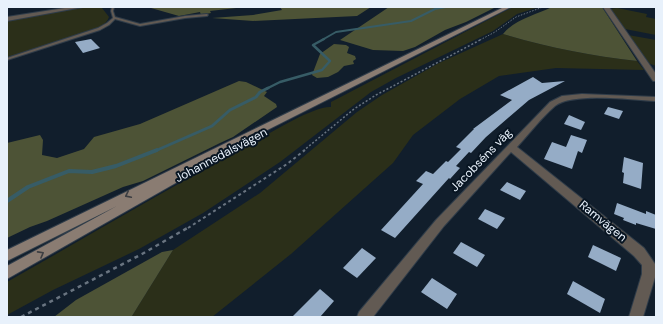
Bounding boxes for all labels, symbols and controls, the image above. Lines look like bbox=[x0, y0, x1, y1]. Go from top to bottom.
street label: Johannedalsvägen bbox=[172, 124, 270, 186]
street label: Jacobséns väg bbox=[447, 125, 516, 195]
one-way arrow bbox=[125, 190, 132, 198]
street label: Ramvägen bbox=[576, 197, 630, 245]
one-way arrow bbox=[37, 251, 44, 258]

